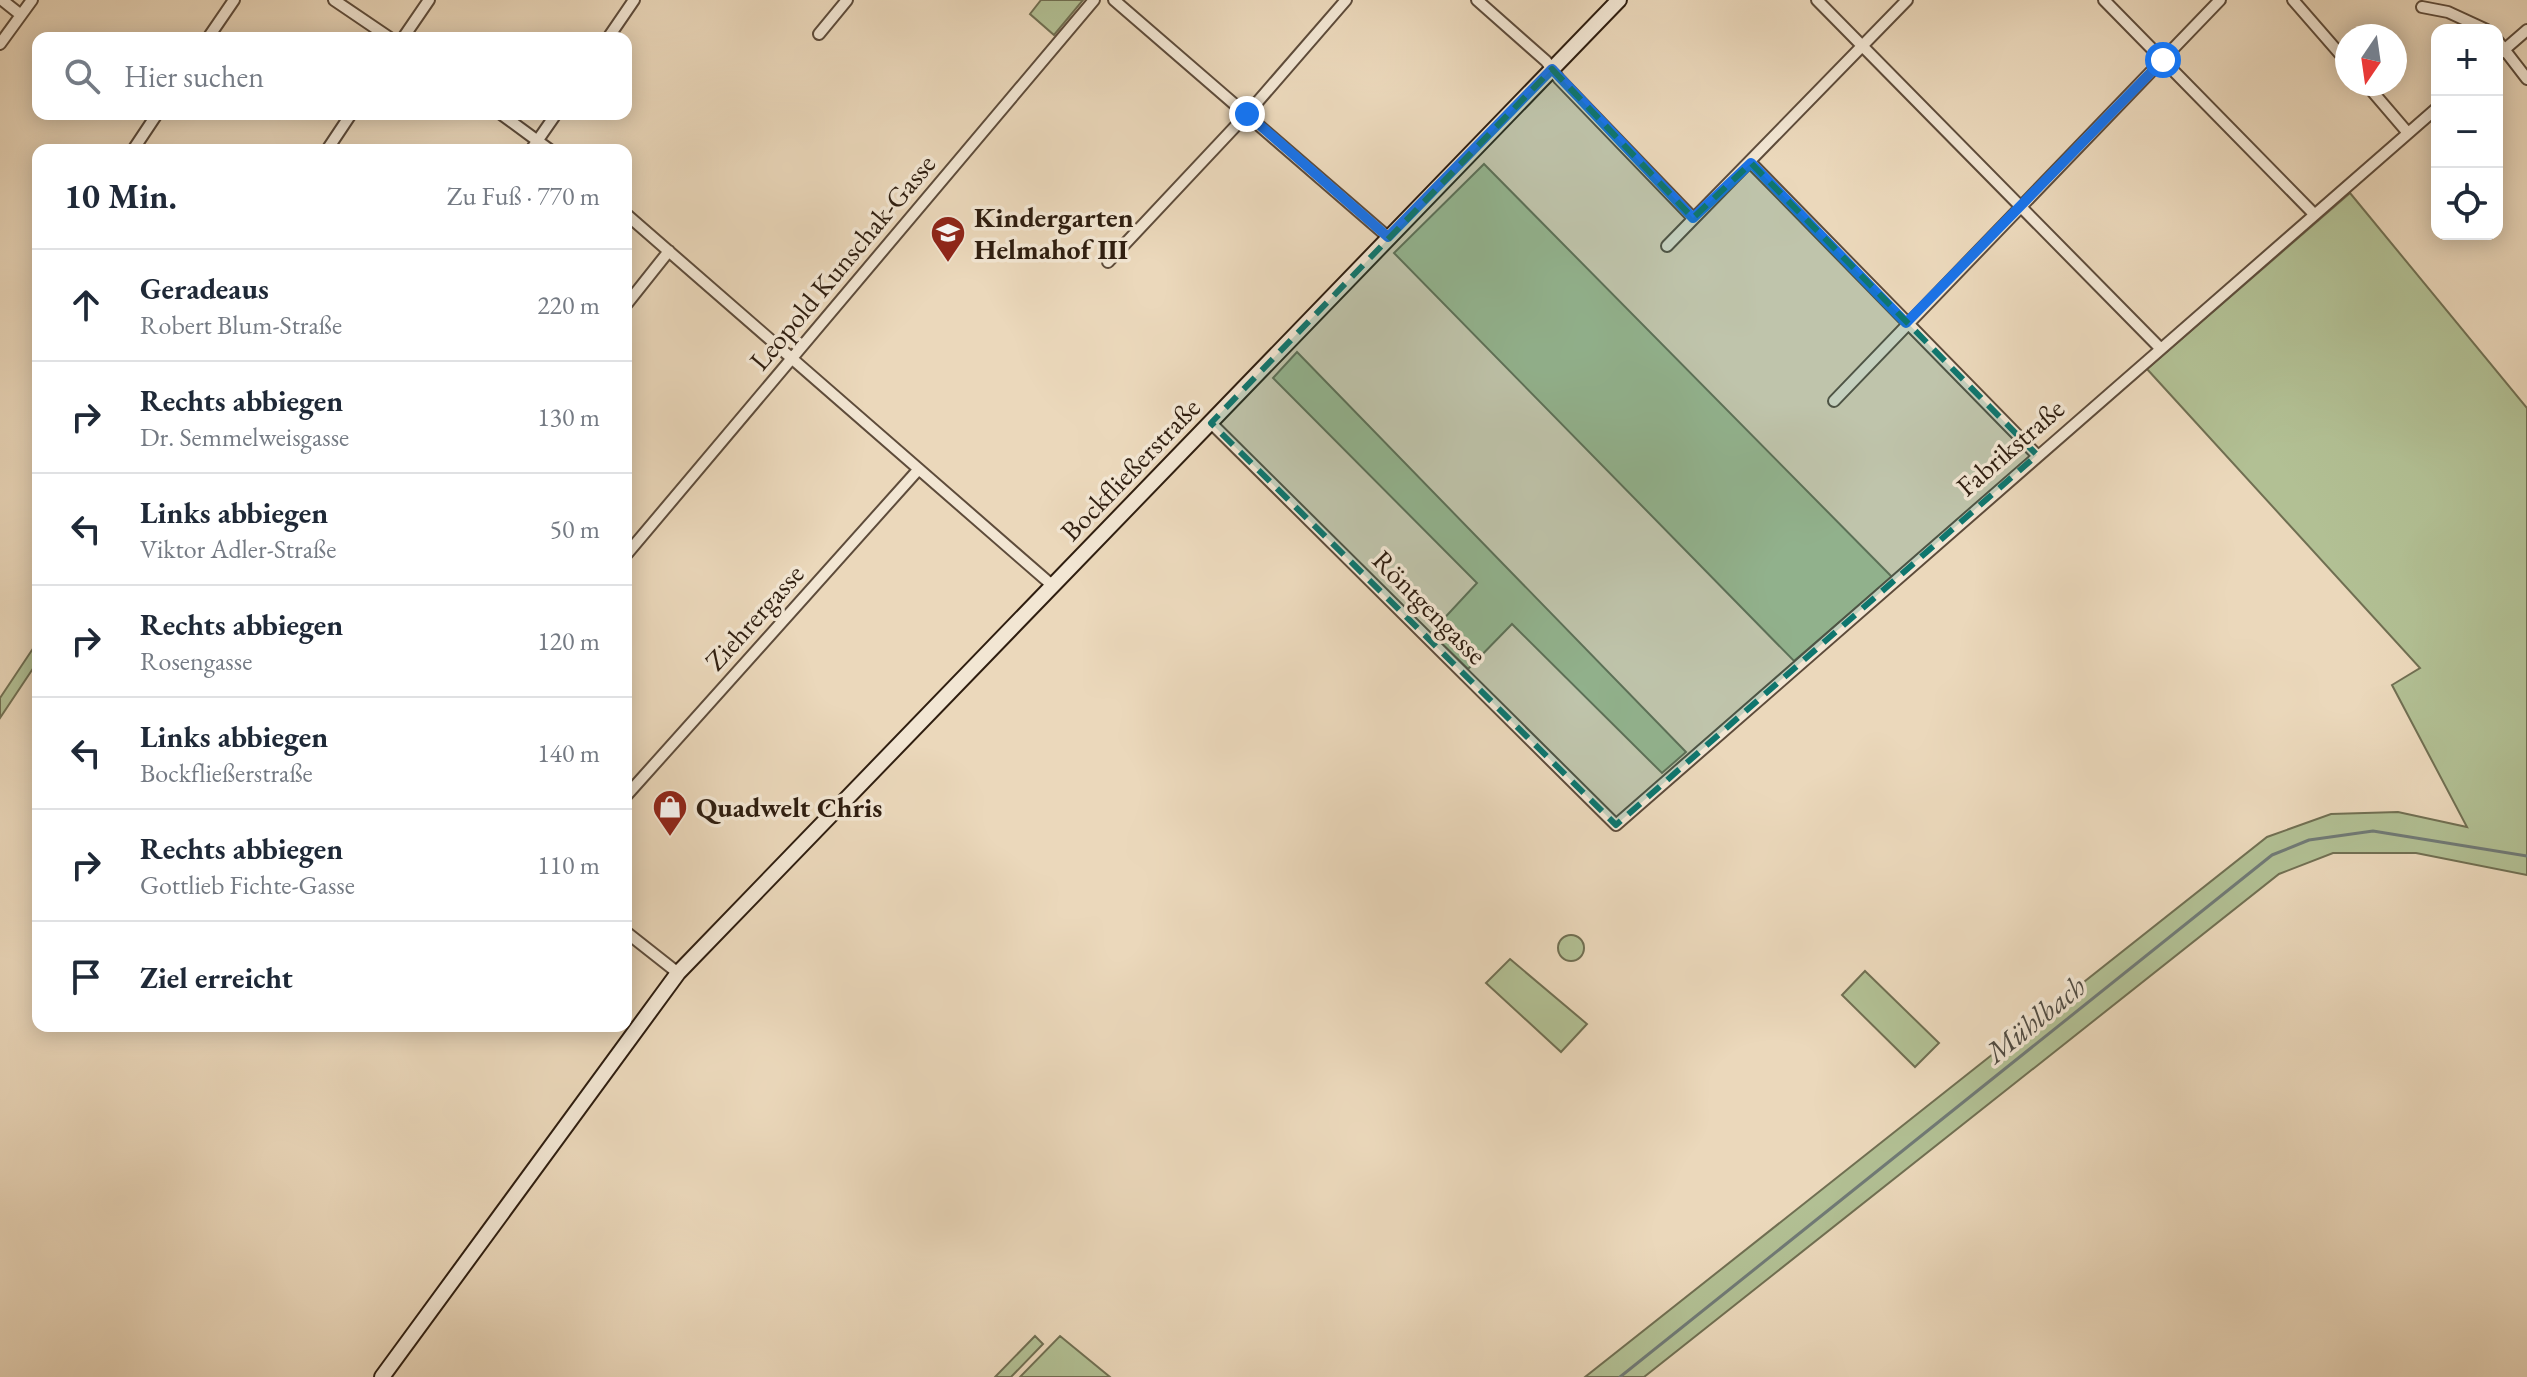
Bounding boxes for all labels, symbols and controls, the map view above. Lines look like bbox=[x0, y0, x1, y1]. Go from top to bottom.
north arrow bbox=[2335, 24, 2407, 96]
map controls bbox=[2431, 24, 2503, 240]
button: + bbox=[2431, 24, 2503, 96]
search box bbox=[32, 32, 632, 120]
route start bbox=[2145, 42, 2181, 78]
icon: search bbox=[60, 54, 104, 98]
text: Hier suchen bbox=[124, 57, 264, 96]
route end bbox=[1229, 96, 1265, 132]
button: − bbox=[2431, 96, 2503, 168]
street label: Leopold Kunschak-Gasse bbox=[741, 146, 943, 378]
button: locate bbox=[2431, 168, 2503, 240]
text: 10 Min. bbox=[64, 174, 177, 218]
text: Zu Fuß · 770 m bbox=[447, 179, 600, 213]
place label: Kindergarten Helmahof III bbox=[974, 199, 1134, 267]
school or university icon: Kindergarten Helmahof III bbox=[929, 214, 967, 264]
text: Geradeaus bbox=[140, 269, 269, 308]
icon: ahead bbox=[64, 283, 108, 327]
text: 220 m bbox=[537, 288, 600, 322]
text: Robert Blum-Straße bbox=[140, 308, 342, 342]
text: Rechts abbiegen bbox=[140, 381, 343, 420]
street label: Bockfließerstraße bbox=[1052, 390, 1208, 548]
street label: Fabrikstraße bbox=[1948, 390, 2072, 504]
icon: right bbox=[64, 395, 108, 439]
text: 130 m bbox=[537, 400, 600, 434]
text: Dr. Semmelweisgasse bbox=[140, 420, 349, 454]
text: Links abbiegen bbox=[140, 493, 328, 532]
icon: left bbox=[64, 507, 108, 551]
text: 50 m bbox=[550, 512, 600, 546]
text: Viktor Adler-Straße bbox=[140, 532, 336, 566]
street label: Röntgengasse bbox=[1365, 542, 1495, 672]
street label: Ziehrergasse bbox=[697, 556, 811, 678]
text: Rechts abbiegen bbox=[140, 605, 343, 644]
icon: right bbox=[64, 619, 108, 663]
text: 120 m bbox=[537, 624, 600, 658]
text: Rosengasse bbox=[140, 644, 252, 678]
text: Links abbiegen bbox=[140, 717, 328, 756]
icon: left bbox=[64, 731, 108, 775]
text: 140 m bbox=[537, 736, 600, 770]
text: Bockfließerstraße bbox=[140, 756, 313, 790]
shop icon: Quadwelt Chris bbox=[651, 788, 689, 838]
place label: Quadwelt Chris bbox=[696, 789, 882, 825]
text: Rechts abbiegen bbox=[140, 829, 343, 868]
icon: right bbox=[64, 843, 108, 887]
text: 110 m bbox=[537, 848, 600, 882]
text: Gottlieb Fichte-Gasse bbox=[140, 868, 355, 902]
icon: arrive bbox=[64, 955, 108, 999]
text: Ziel erreicht bbox=[140, 958, 293, 997]
water label: Mühlbach bbox=[1975, 966, 2093, 1073]

